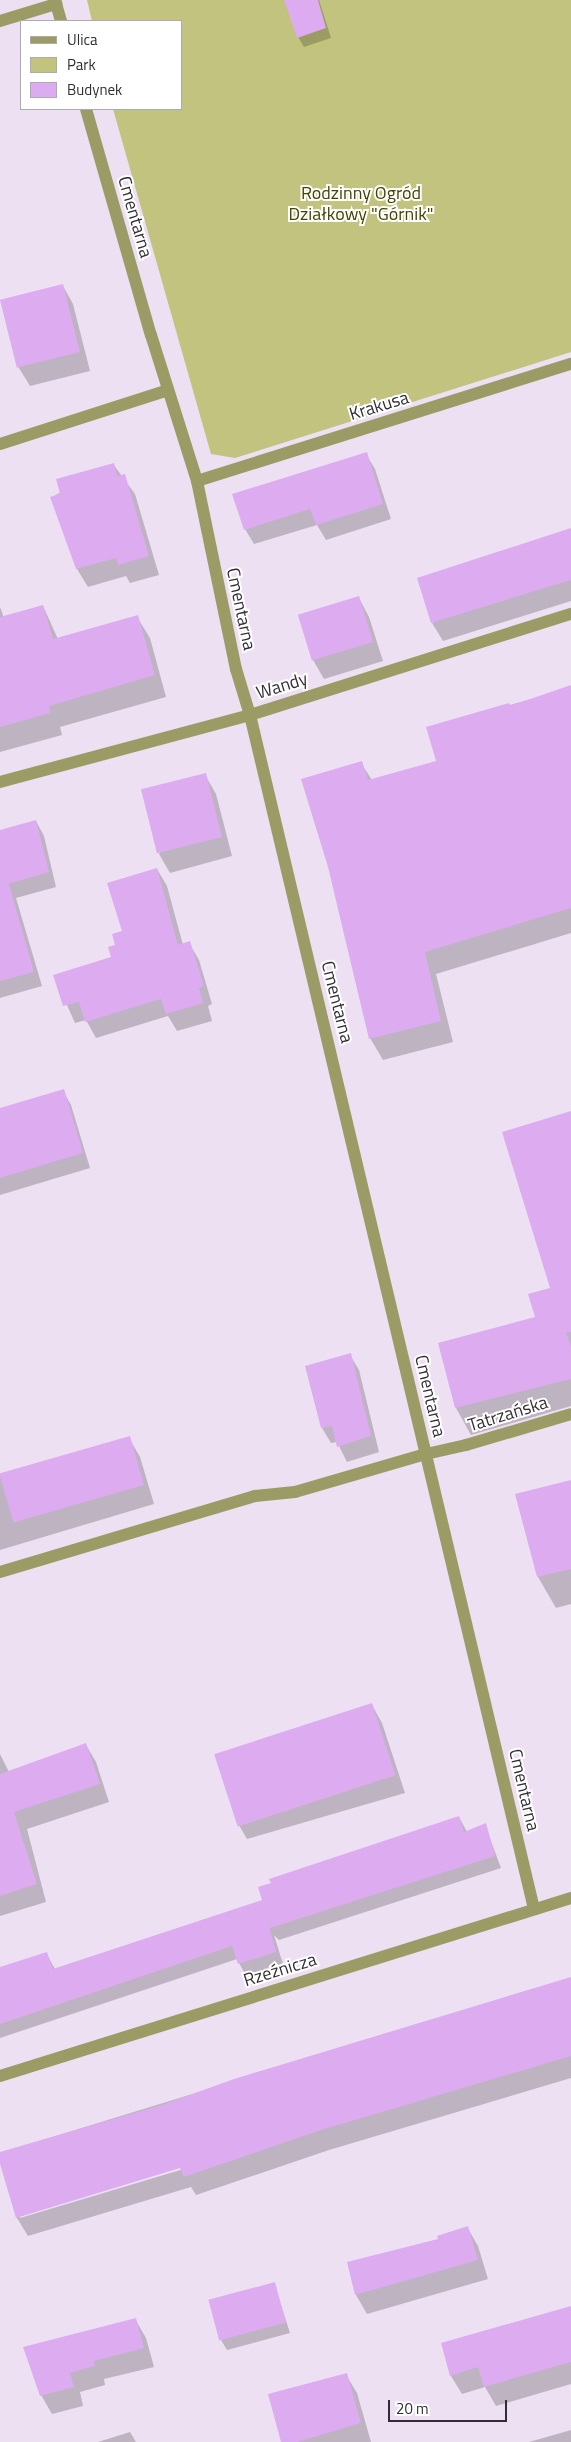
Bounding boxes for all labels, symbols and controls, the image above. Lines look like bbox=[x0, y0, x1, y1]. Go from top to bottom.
legend bbox=[20, 20, 182, 110]
text: Ulica bbox=[67, 28, 97, 51]
text: Park bbox=[67, 53, 96, 76]
text: Budynek bbox=[67, 78, 122, 101]
street label: Cmentarna bbox=[113, 174, 157, 260]
park label: Rodzinny Ogród Działkowy "Górnik" bbox=[289, 183, 433, 225]
street label: Krakusa bbox=[347, 387, 411, 425]
street label: Cmentarna bbox=[222, 566, 260, 652]
street label: Wandy bbox=[254, 668, 310, 704]
street label: Cmentarna bbox=[316, 959, 358, 1045]
street label: Cmentarna bbox=[410, 1353, 450, 1439]
street label: Tatrzańska bbox=[466, 1392, 550, 1436]
street label: Cmentarna bbox=[504, 1747, 544, 1833]
street label: Rzeźnicza bbox=[241, 1949, 319, 1991]
scale bar bbox=[391, 2390, 510, 2422]
text: 20 m bbox=[396, 2397, 429, 2420]

